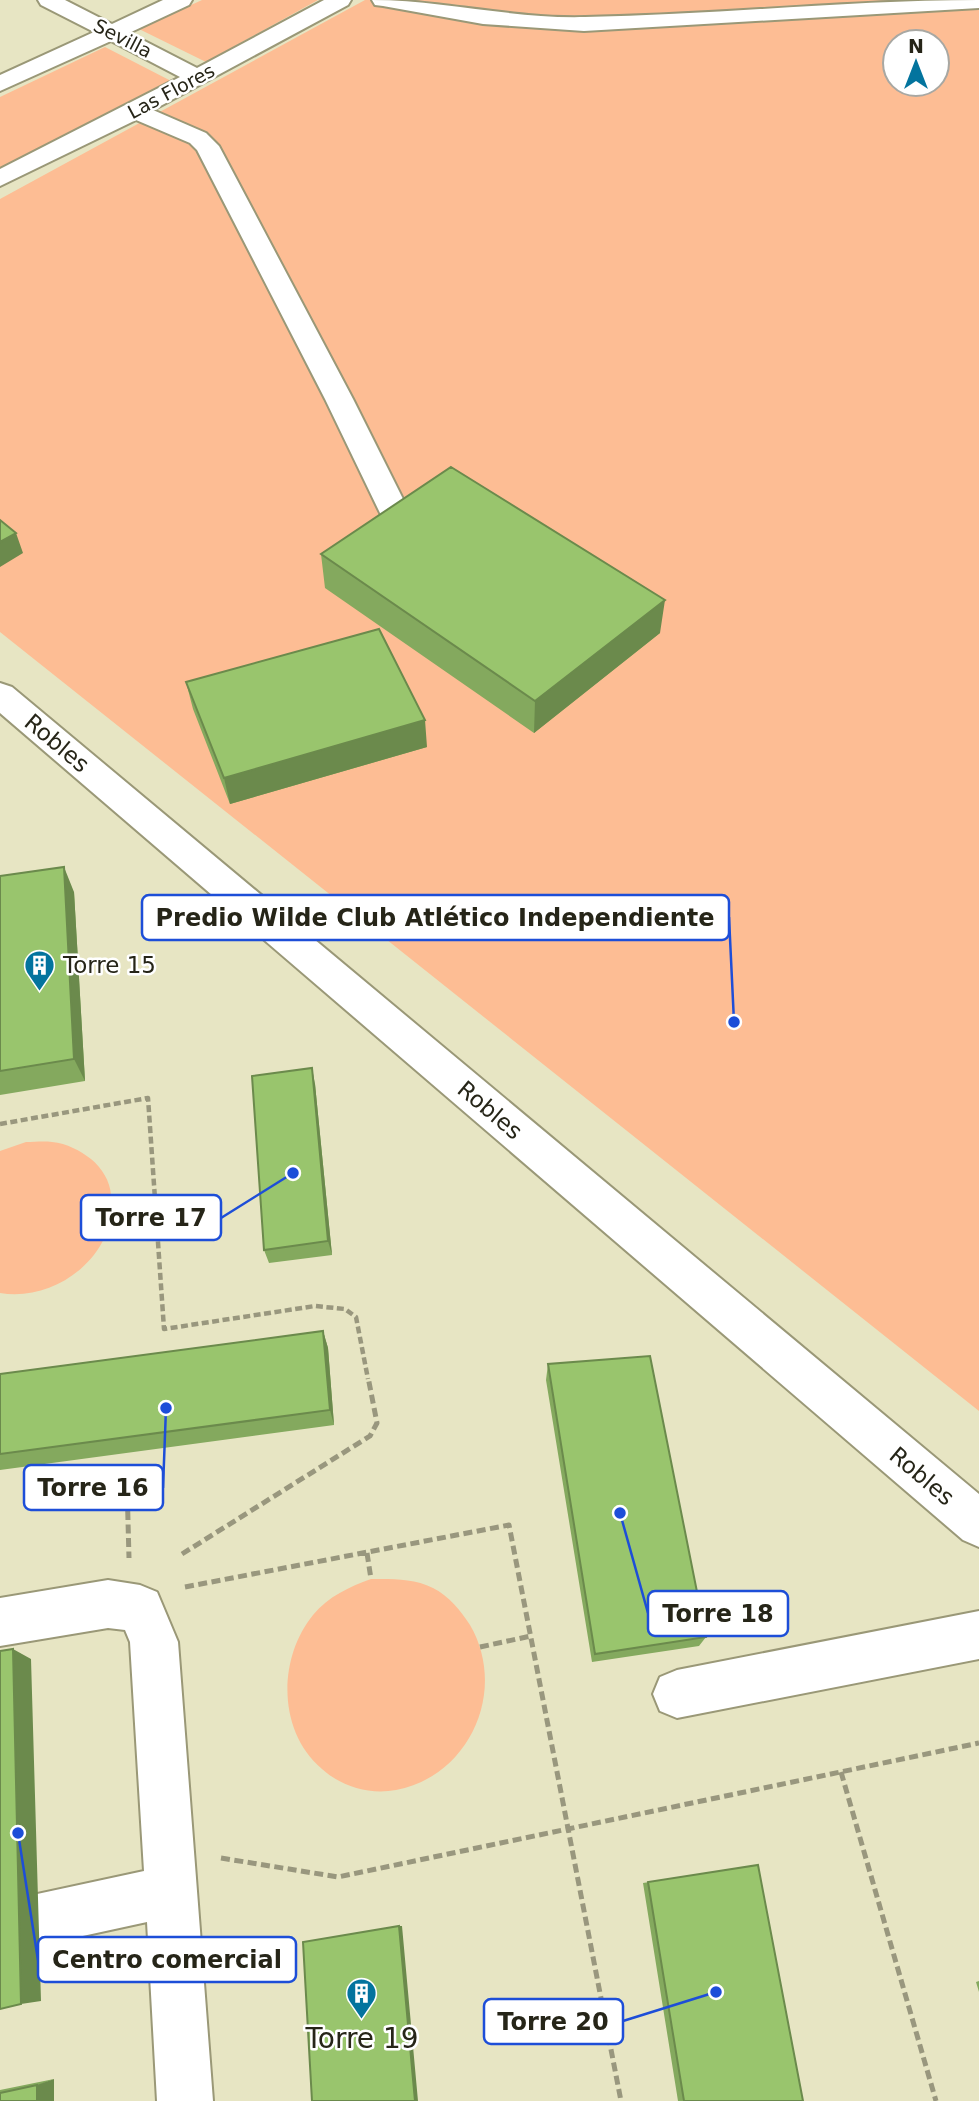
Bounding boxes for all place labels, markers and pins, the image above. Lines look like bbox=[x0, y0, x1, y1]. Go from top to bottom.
callout: Predio Wilde Club Atlético Independiente bbox=[142, 895, 729, 940]
building icon: Torre 15 bbox=[23, 948, 57, 992]
place label: Torre 15 bbox=[62, 952, 156, 978]
callout: Torre 17 bbox=[81, 1195, 221, 1240]
callout: Torre 16 bbox=[24, 1465, 163, 1510]
callout: Torre 18 bbox=[648, 1591, 788, 1636]
callout: Centro comercial bbox=[38, 1937, 296, 1982]
building icon: Torre 19 bbox=[345, 1977, 379, 2021]
callout: Torre 20 bbox=[484, 1999, 623, 2044]
place label: Torre 19 bbox=[304, 2022, 419, 2055]

